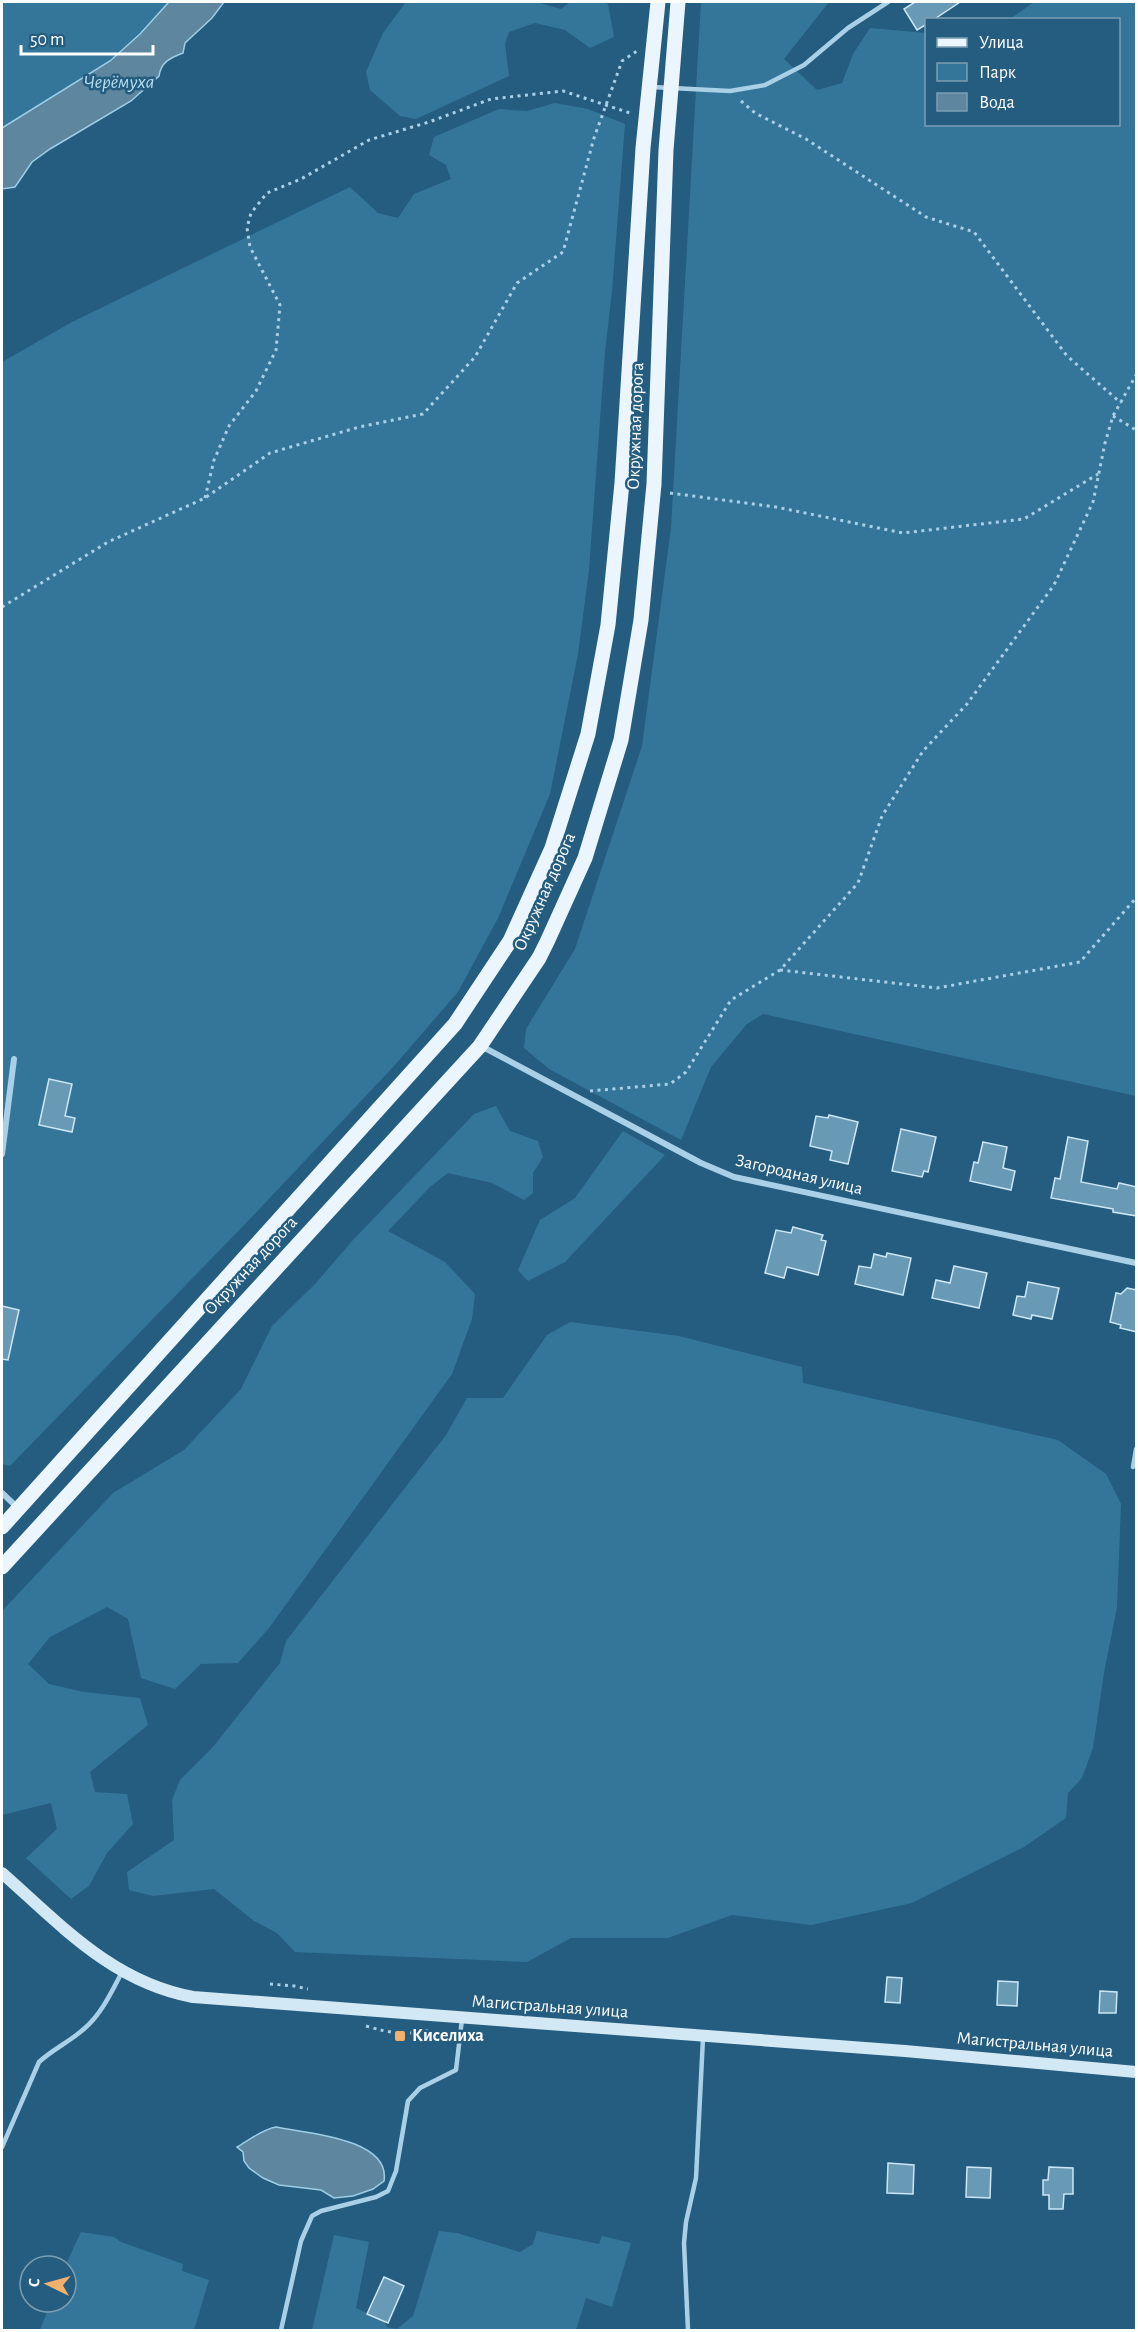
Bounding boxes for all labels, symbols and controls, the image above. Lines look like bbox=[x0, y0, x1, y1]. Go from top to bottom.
scale bar bbox=[21, 18, 153, 56]
legend bbox=[925, 18, 1120, 126]
text: 50 m bbox=[30, 31, 64, 49]
text: Улица bbox=[979, 34, 1024, 52]
text: Парк bbox=[979, 64, 1017, 82]
water label: Черёмуха bbox=[84, 72, 154, 92]
text: Вода bbox=[979, 94, 1015, 112]
street label: Окружная дорога bbox=[625, 362, 647, 490]
street label: Окружная дорога bbox=[511, 830, 579, 954]
street label: Загородная улица bbox=[733, 1152, 865, 1198]
street label: Окружная дорога bbox=[201, 1213, 301, 1319]
street label: Магистральная улица bbox=[471, 1993, 629, 2021]
place label: Киселиха bbox=[412, 2027, 484, 2045]
marker: Киселиха bbox=[393, 2029, 407, 2043]
street label: Магистральная улица bbox=[956, 2029, 1114, 2061]
north arrow bbox=[18, 2254, 78, 2314]
text: С bbox=[26, 2278, 42, 2288]

